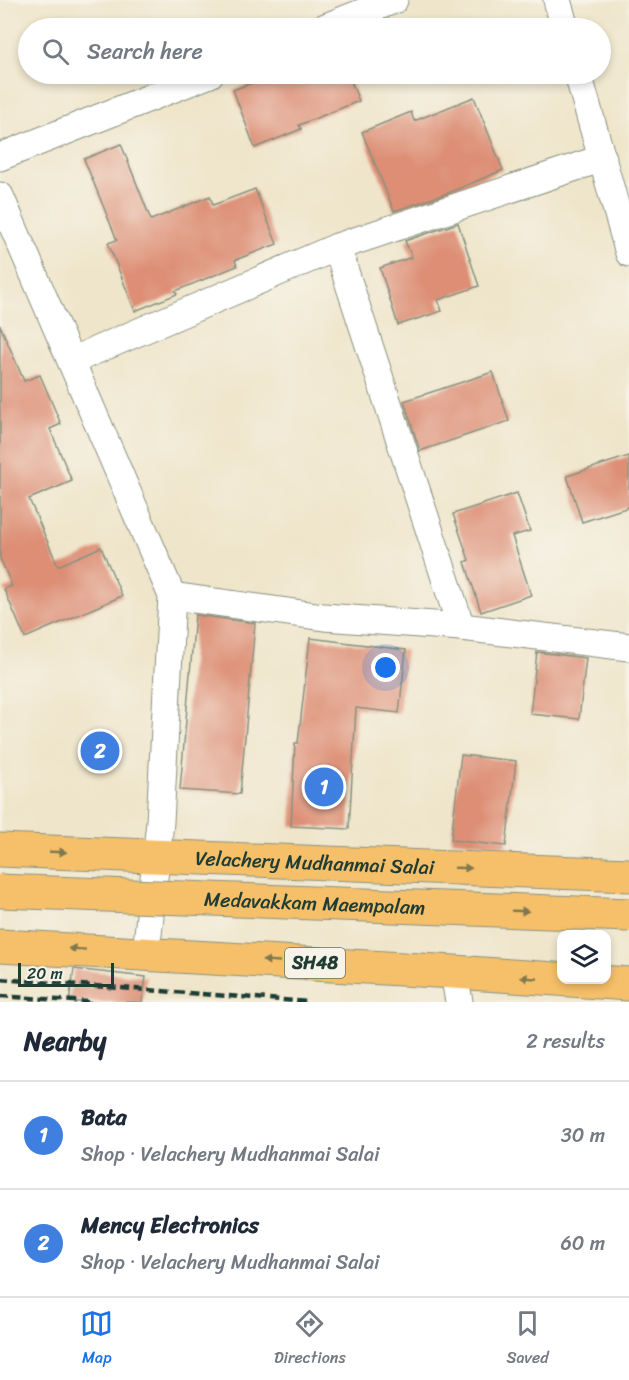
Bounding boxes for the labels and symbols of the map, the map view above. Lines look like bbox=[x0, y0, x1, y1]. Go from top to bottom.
your location bbox=[371, 653, 400, 682]
pin: 2 bbox=[80, 728, 120, 774]
pin: 1 bbox=[304, 764, 344, 810]
street label: Velachery Mudhanmai Salai bbox=[195, 841, 436, 885]
one-way arrow bbox=[49, 848, 68, 857]
one-way arrow bbox=[454, 864, 473, 873]
street label: Medavakkam Maempalam bbox=[203, 882, 426, 925]
one-way arrow bbox=[511, 906, 530, 916]
one-way arrow bbox=[67, 944, 86, 954]
road number: SH48 bbox=[285, 948, 345, 978]
one-way arrow bbox=[262, 956, 281, 965]
scale bar bbox=[18, 960, 114, 988]
one-way arrow bbox=[519, 973, 538, 982]

